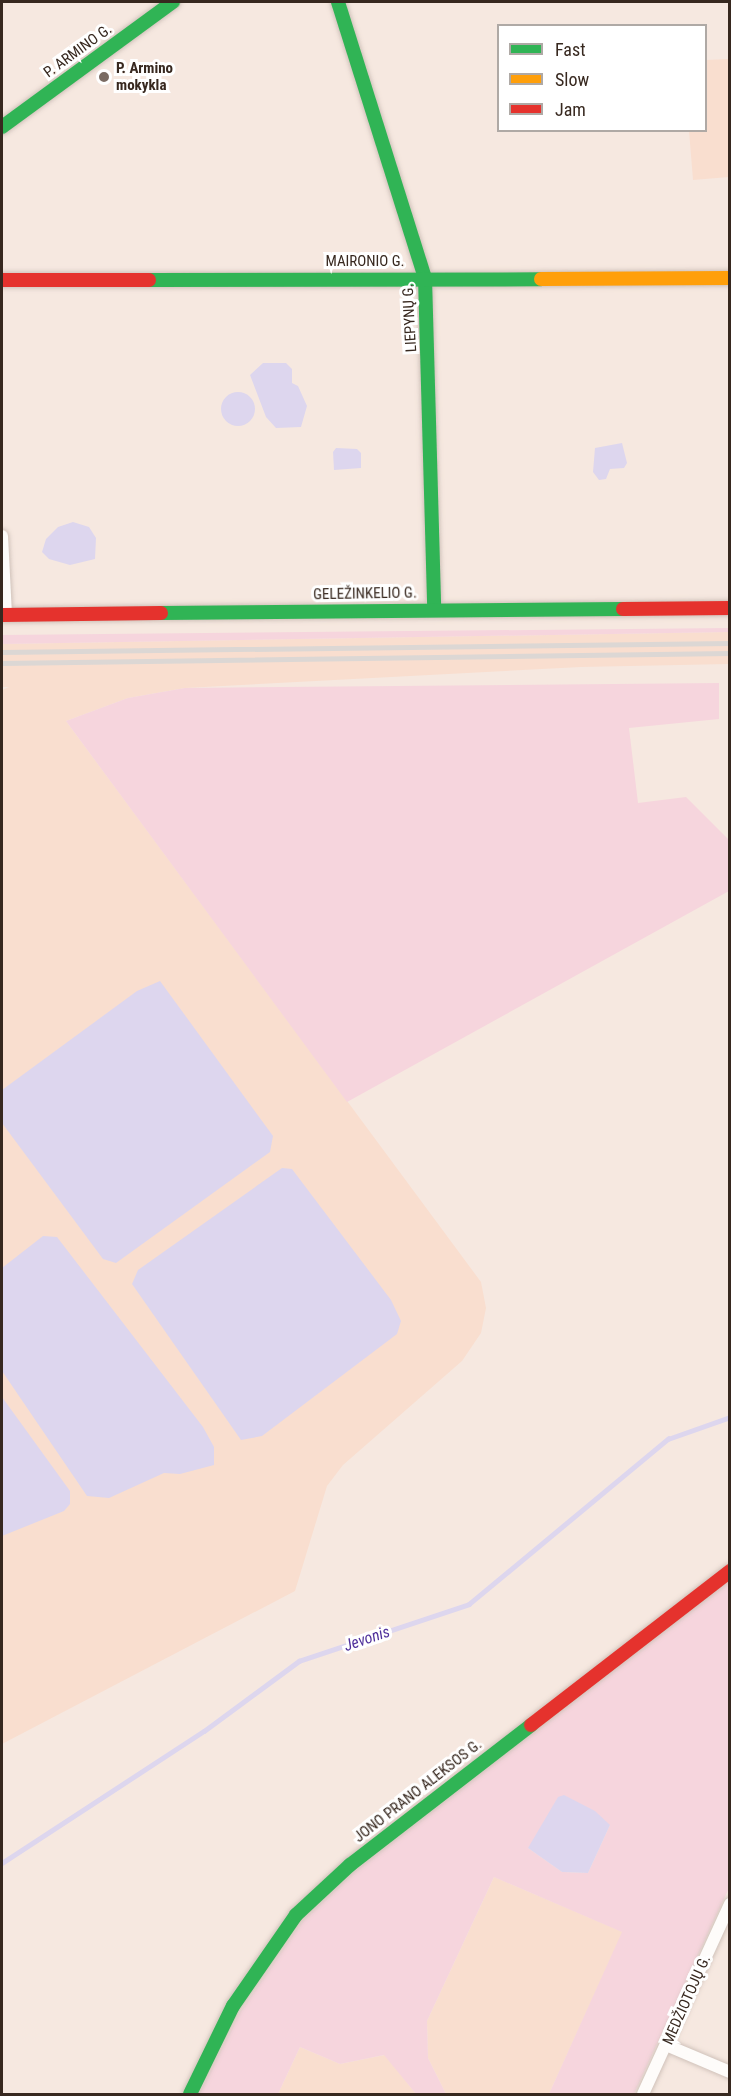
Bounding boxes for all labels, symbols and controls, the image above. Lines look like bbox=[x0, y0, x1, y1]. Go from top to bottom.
street label: P. ARMINO G. bbox=[41, 20, 115, 82]
legend bbox=[497, 24, 707, 132]
text: Fast bbox=[555, 39, 586, 60]
place label: P. Armino mokykla bbox=[116, 59, 173, 94]
text: Slow bbox=[555, 69, 589, 90]
marker: P. Armino mokykla bbox=[97, 70, 111, 84]
text: Jam bbox=[555, 99, 586, 120]
street label: MAIRONIO G. bbox=[325, 253, 405, 271]
street label: LIEPYNŲ G. bbox=[399, 283, 421, 353]
street label: GELEŽINKELIO G. bbox=[313, 584, 417, 604]
water label: Jevonis bbox=[342, 1622, 392, 1656]
street label: JONO PRANO ALEKSOS G. bbox=[351, 1736, 485, 1846]
street label: MEDŽIOTOJŲ G. bbox=[659, 1952, 715, 2048]

